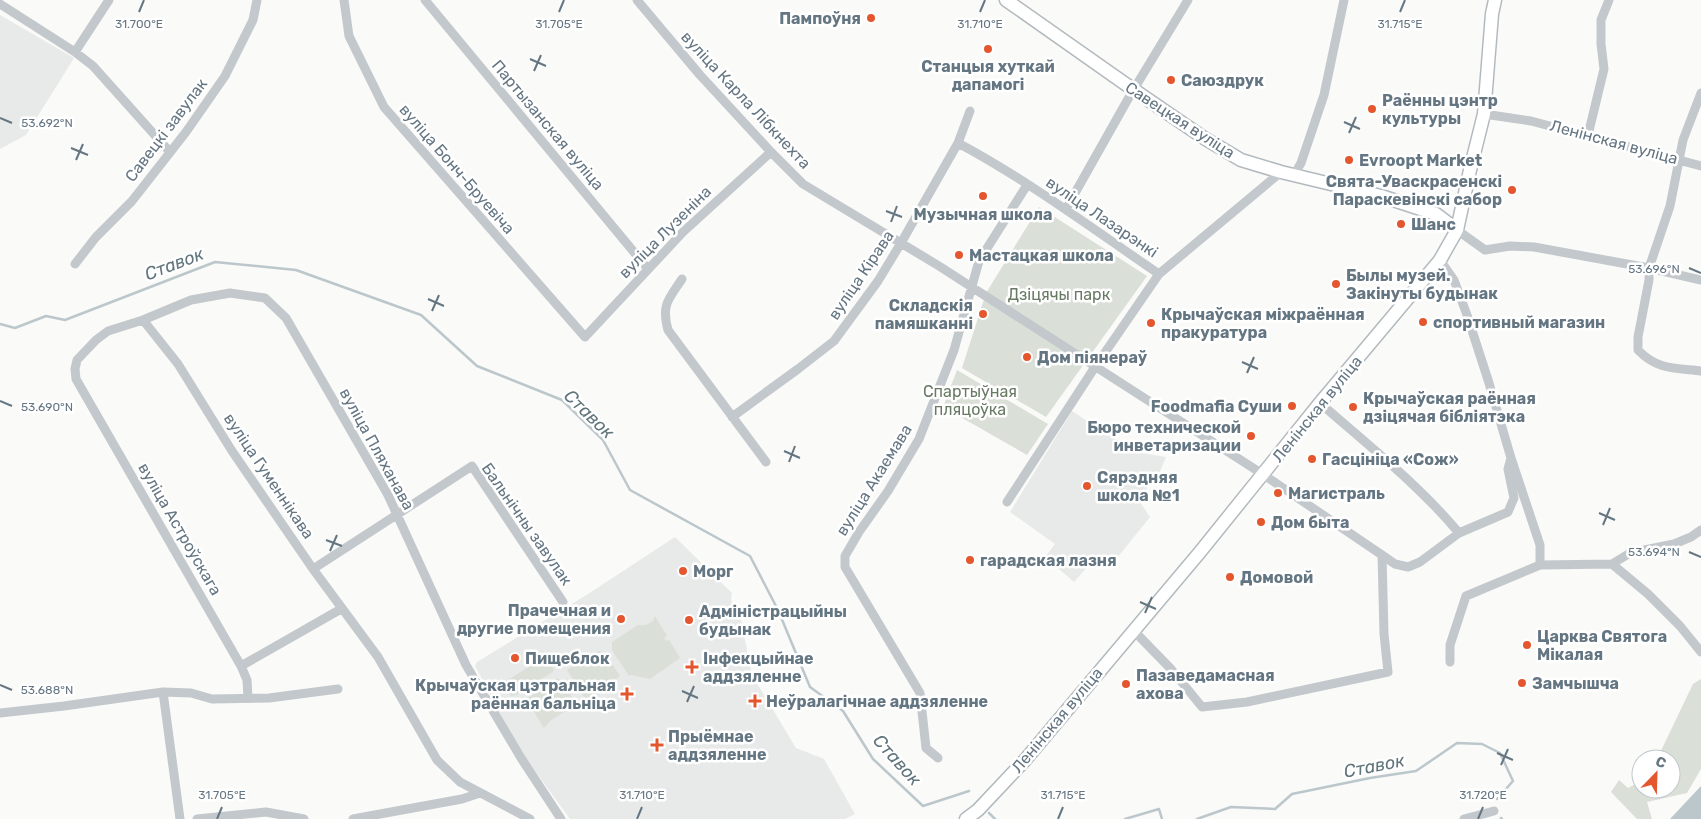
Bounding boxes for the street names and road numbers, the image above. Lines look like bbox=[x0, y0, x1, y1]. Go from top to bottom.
street label: вуліца Карла Лібкнехта bbox=[677, 27, 815, 173]
street label: Партызанская вуліца bbox=[488, 56, 608, 194]
street label: Савецкі завулак bbox=[121, 74, 211, 185]
street label: Савецкая вуліца bbox=[1122, 78, 1238, 162]
street label: вуліца Бонч-Бруевіча bbox=[395, 100, 519, 238]
street label: Ленінская вуліца bbox=[1548, 116, 1680, 168]
street label: вуліца Лазарэнкі bbox=[1042, 173, 1162, 261]
street label: вуліца Лузеніна bbox=[615, 182, 715, 282]
street label: вуліца Кірава bbox=[824, 227, 898, 323]
street label: Ленінская вуліца bbox=[1268, 352, 1366, 466]
street label: вуліца Пляханава bbox=[336, 385, 418, 513]
street label: вуліца Гуменнікава bbox=[220, 410, 318, 542]
street label: вуліца Акаемава bbox=[832, 421, 916, 539]
street label: вуліца Астроўскага bbox=[134, 459, 226, 599]
street label: Бальнічны завулак bbox=[478, 459, 577, 589]
street label: Ленінская вуліца bbox=[1007, 663, 1107, 777]

